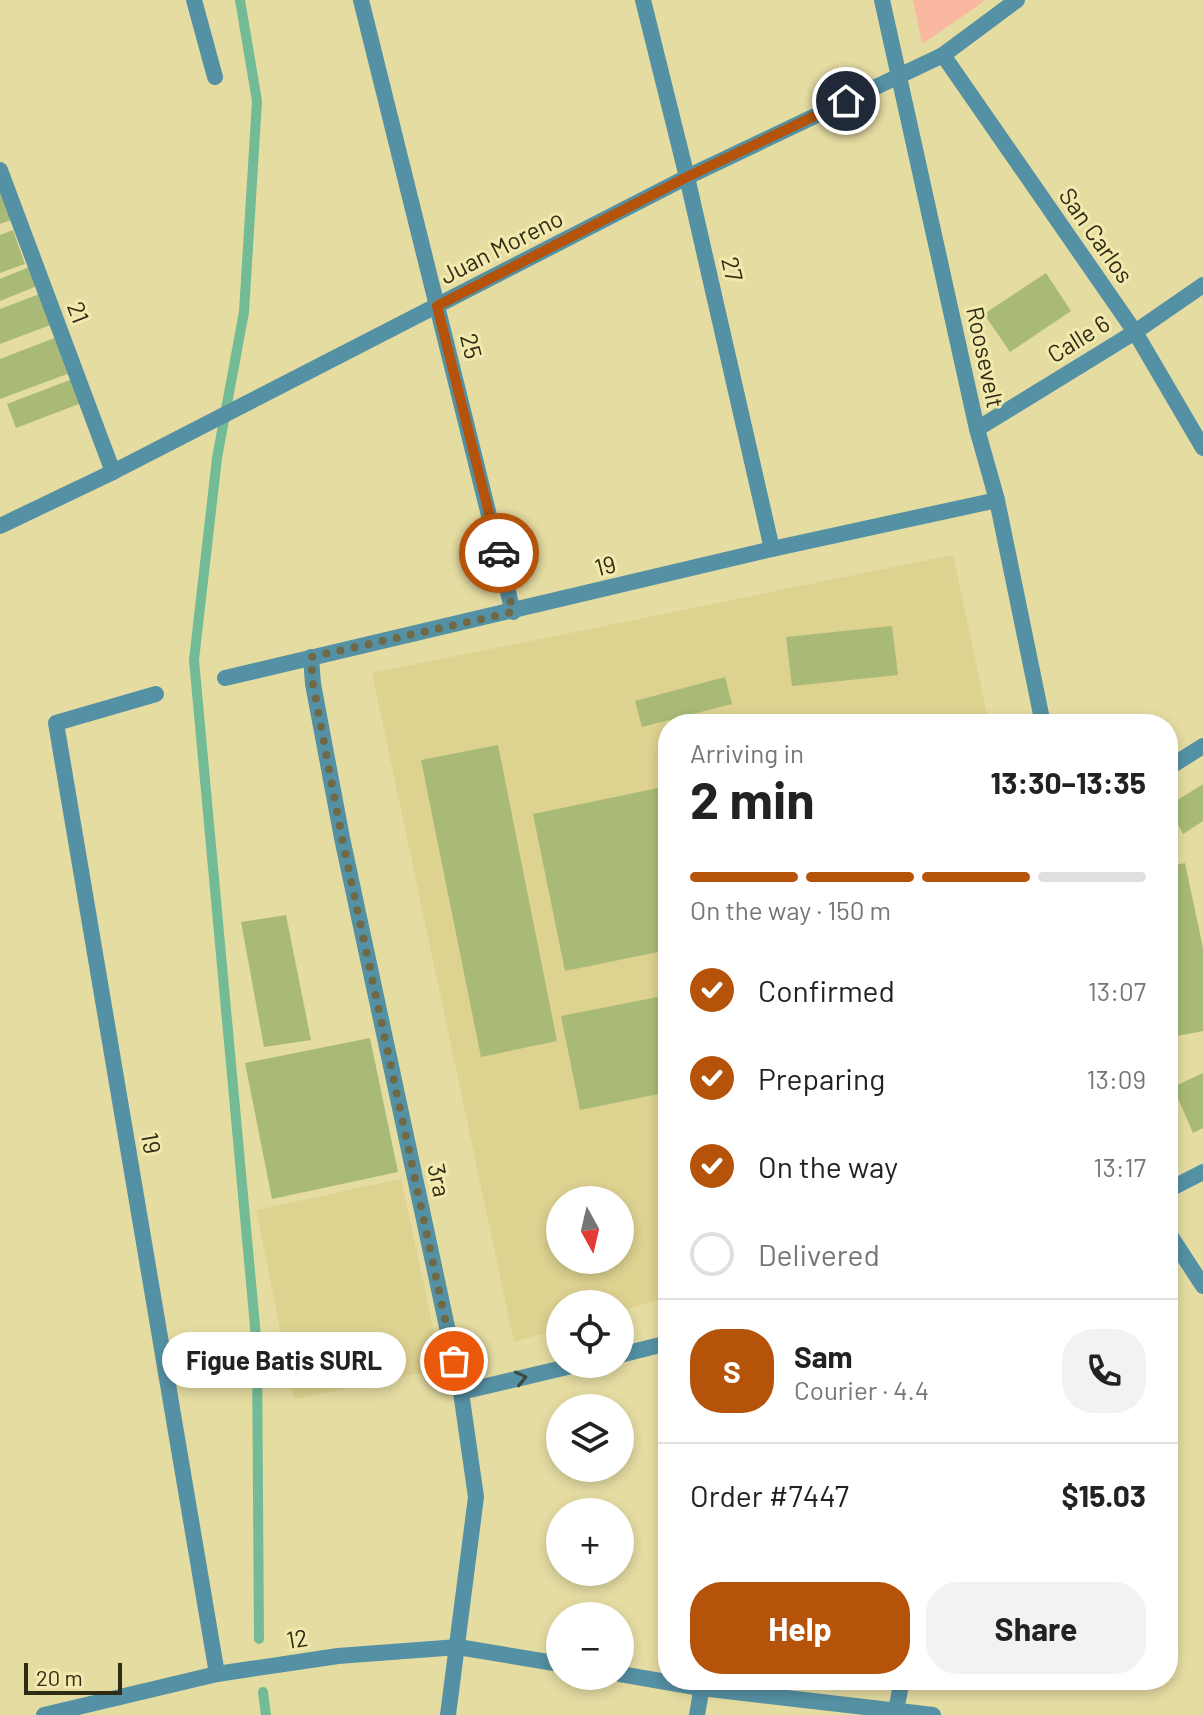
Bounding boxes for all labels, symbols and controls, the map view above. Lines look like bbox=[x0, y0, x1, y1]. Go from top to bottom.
pin bbox=[812, 67, 880, 135]
icon: home bbox=[824, 79, 868, 123]
street label: San Carlos bbox=[1054, 182, 1140, 288]
street label: Juan Moreno bbox=[435, 203, 567, 289]
street label: 27 bbox=[716, 254, 750, 284]
street label: 21 bbox=[62, 297, 96, 327]
street label: Roosevelt bbox=[961, 304, 1011, 410]
street label: Calle 6 bbox=[1042, 308, 1114, 368]
street label: 25 bbox=[455, 330, 489, 362]
courier bbox=[459, 513, 539, 593]
icon: car bbox=[477, 531, 521, 575]
street label: 19 bbox=[591, 548, 619, 582]
text: Arriving in bbox=[690, 737, 804, 768]
text: 13:30–13:35 bbox=[991, 764, 1146, 800]
text: 2 min bbox=[690, 767, 815, 829]
text: On the way · 150 m bbox=[690, 894, 891, 925]
icon: check bbox=[690, 968, 734, 1012]
text: Confirmed bbox=[758, 972, 895, 1008]
text: 13:07 bbox=[1088, 975, 1146, 1006]
icon: check bbox=[690, 1056, 734, 1100]
text: Preparing bbox=[758, 1060, 885, 1096]
text: 13:09 bbox=[1086, 1063, 1146, 1094]
street label: 19 bbox=[136, 1130, 168, 1156]
icon: check bbox=[690, 1144, 734, 1188]
text: On the way bbox=[758, 1148, 898, 1184]
text: 13:17 bbox=[1093, 1151, 1146, 1182]
street label: 3ra bbox=[422, 1161, 458, 1199]
north arrow bbox=[546, 1186, 634, 1274]
map controls bbox=[546, 1186, 634, 1690]
text: Delivered bbox=[758, 1236, 880, 1272]
button: locate bbox=[546, 1290, 634, 1378]
pin bbox=[420, 1327, 488, 1395]
button: phone bbox=[1062, 1329, 1146, 1413]
callout: Figue Batis SURL bbox=[162, 1333, 406, 1389]
text: Sam bbox=[794, 1338, 853, 1374]
icon: bag bbox=[432, 1339, 476, 1383]
text: Figue Batis SURL bbox=[186, 1344, 382, 1375]
text: S bbox=[723, 1353, 741, 1389]
one-way arrow bbox=[513, 1370, 527, 1387]
text: Courier · 4.4 bbox=[794, 1374, 929, 1405]
button: layers bbox=[546, 1394, 634, 1482]
text: Order #7447 bbox=[690, 1477, 849, 1513]
text: $15.03 bbox=[1061, 1477, 1146, 1513]
button: + bbox=[546, 1498, 634, 1586]
button: Help bbox=[690, 1582, 910, 1674]
button: Share bbox=[926, 1582, 1146, 1674]
button: − bbox=[546, 1602, 634, 1690]
street label: 12 bbox=[284, 1622, 310, 1654]
scale bar bbox=[24, 1659, 122, 1695]
text: 20 m bbox=[36, 1664, 83, 1690]

